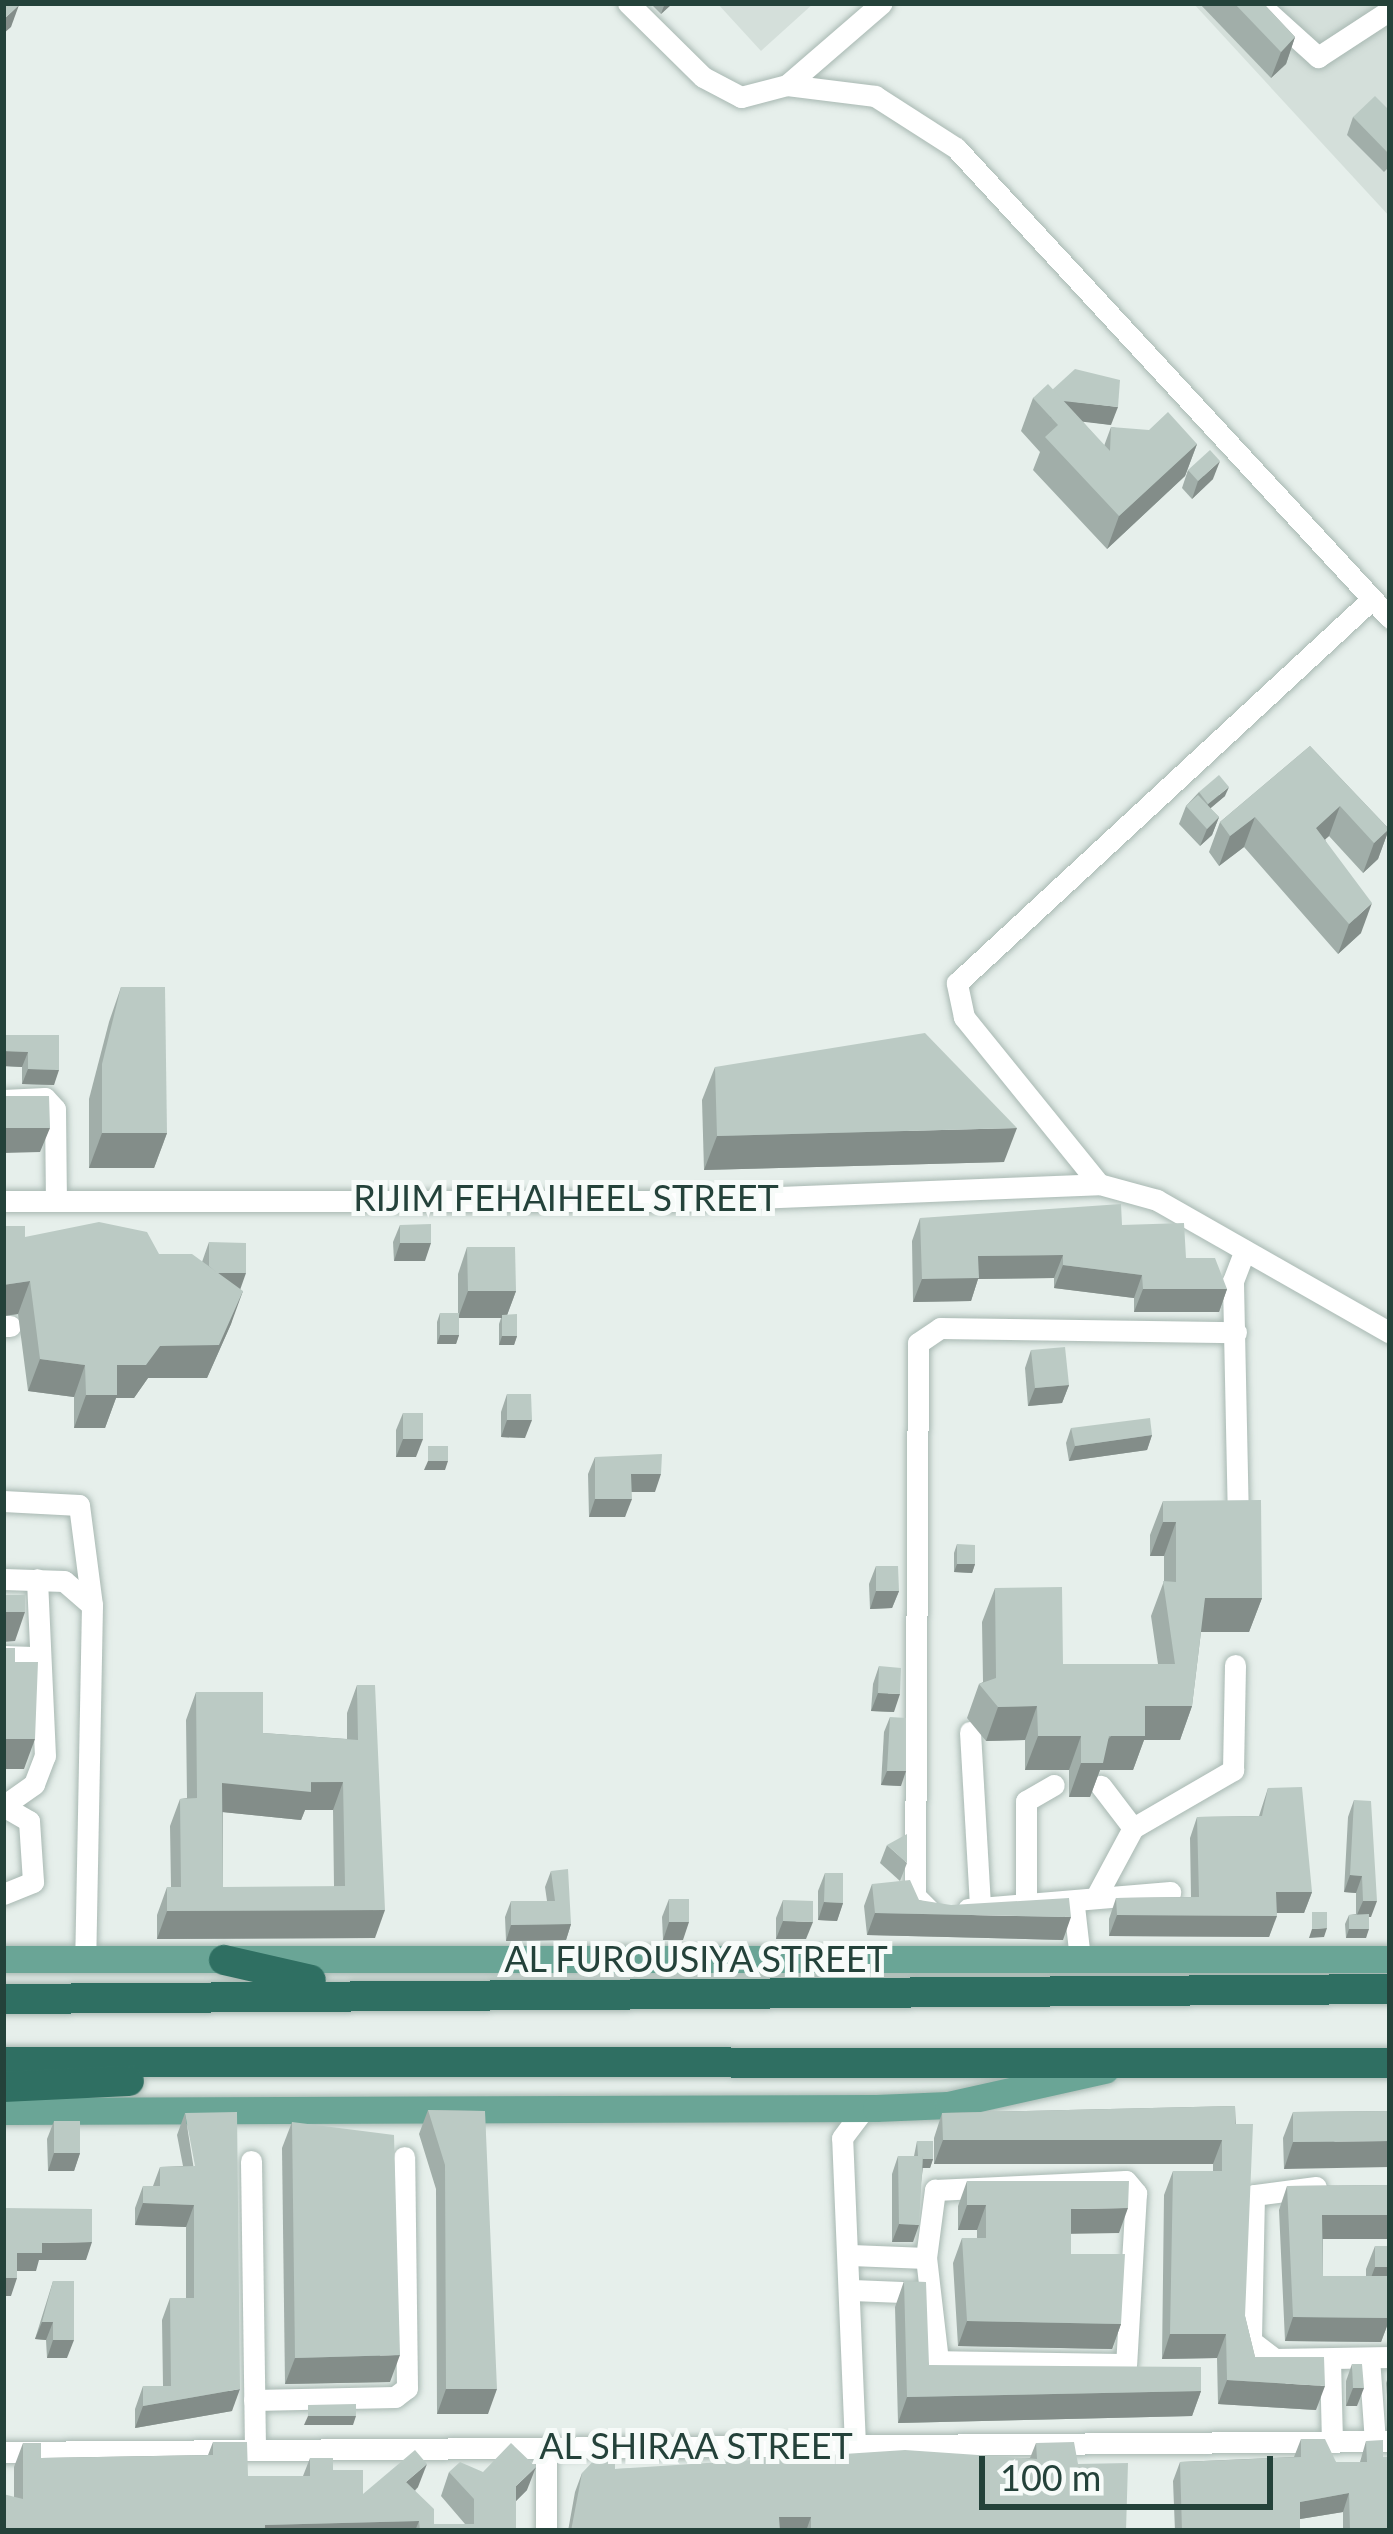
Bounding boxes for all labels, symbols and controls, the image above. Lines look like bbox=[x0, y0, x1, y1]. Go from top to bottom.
street label: RIJIM FEHAIHEEL STREET bbox=[353, 1176, 779, 1220]
street label: AL FUROUSIYA STREET bbox=[503, 1937, 889, 1981]
street label: AL SHIRAA STREET bbox=[538, 2424, 854, 2468]
scale bar bbox=[985, 2432, 1279, 2506]
text: 100 m bbox=[1000, 2455, 1101, 2499]

